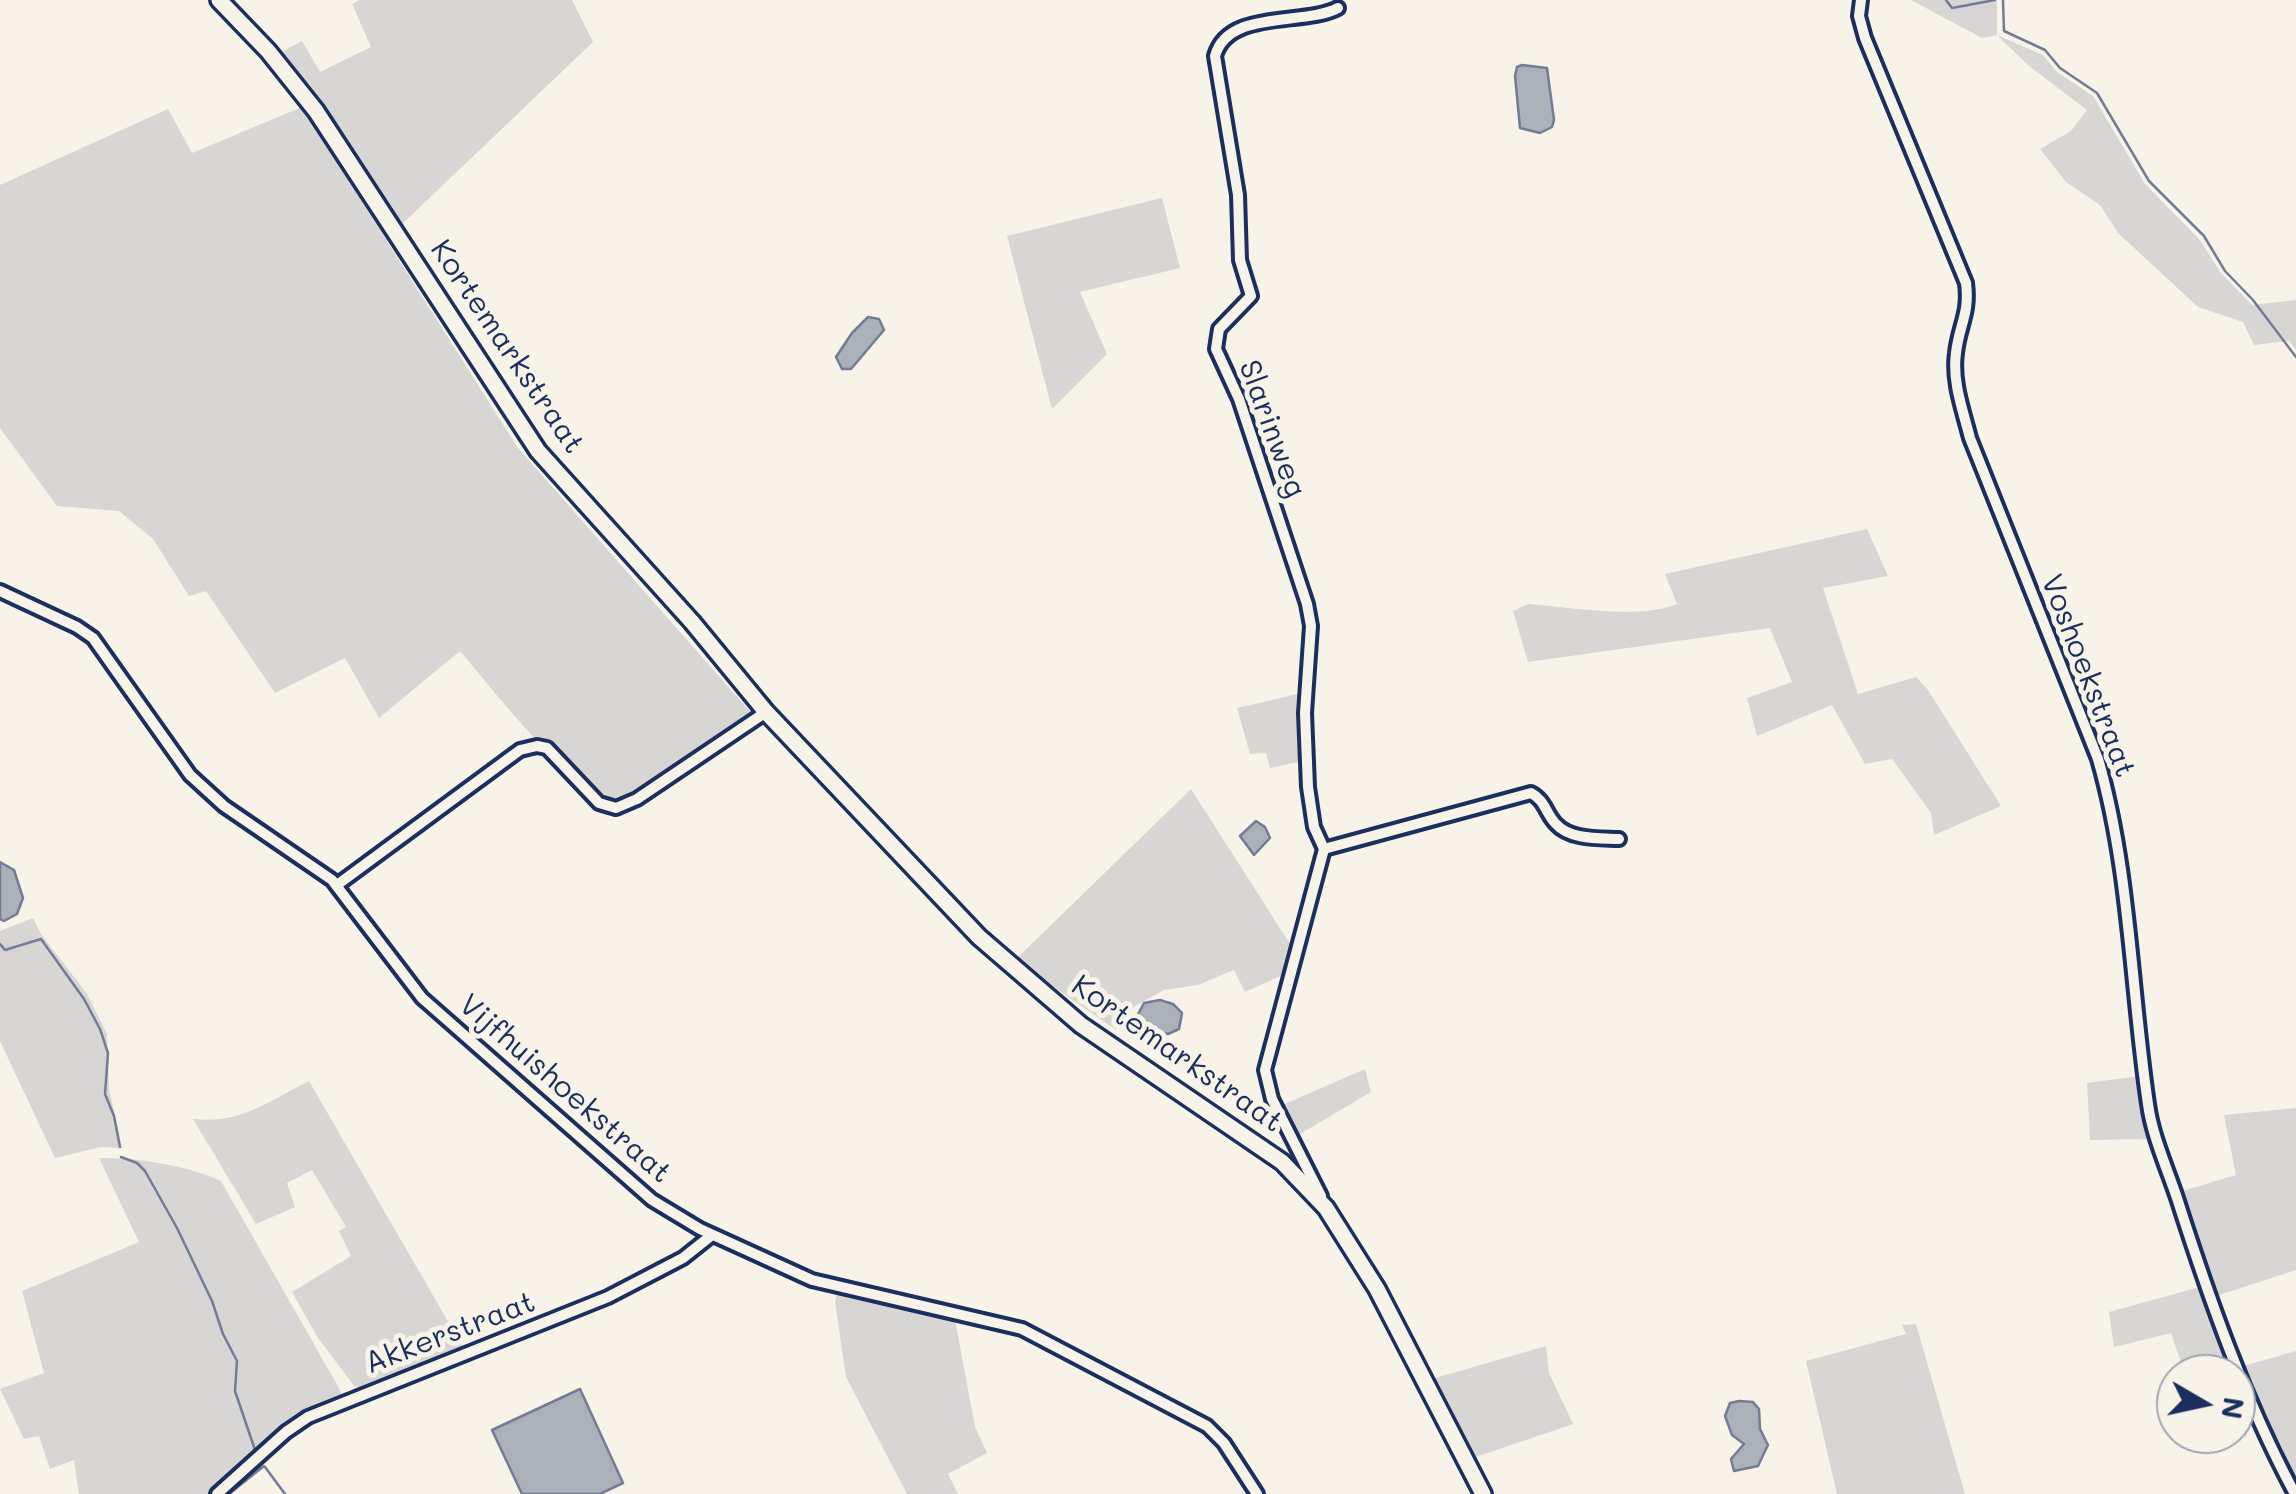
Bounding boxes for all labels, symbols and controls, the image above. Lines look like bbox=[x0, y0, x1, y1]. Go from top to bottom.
street label: Kortemarkstraat bbox=[422, 233, 592, 461]
street label: Slarinweg bbox=[1231, 356, 1313, 502]
street label: Voshoekstraat bbox=[2033, 570, 2143, 782]
street label: Kortemarkstraat bbox=[1064, 968, 1290, 1140]
street label: Vijfhuishoekstraat bbox=[451, 987, 679, 1191]
street label: Akkerstraat bbox=[360, 1284, 540, 1382]
north arrow bbox=[2156, 1354, 2256, 1454]
text: N bbox=[2214, 1395, 2253, 1422]

